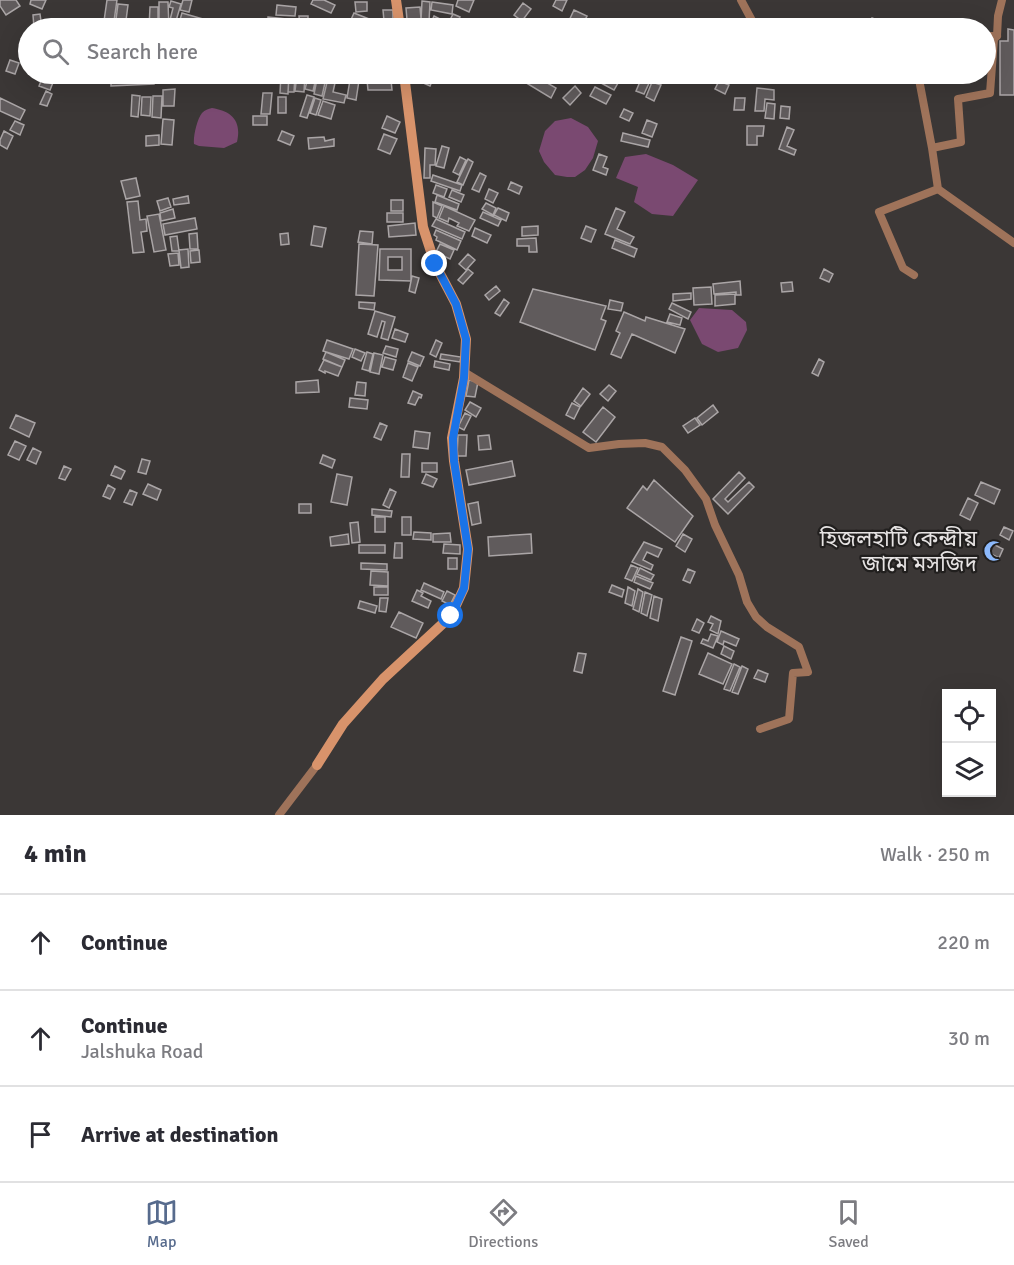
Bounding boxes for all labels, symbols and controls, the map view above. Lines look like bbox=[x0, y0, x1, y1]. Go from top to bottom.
search box bbox=[18, 18, 996, 84]
icon: search bbox=[39, 35, 72, 68]
text: Search here bbox=[87, 38, 198, 65]
route end bbox=[421, 250, 447, 276]
place label: হিজলহাটি কেন্দ্রীয় জামে মসজিদ bbox=[819, 525, 978, 577]
mosque icon: হিজলহাটি কেন্দ্রীয় জামে মসজিদ bbox=[982, 539, 1006, 563]
route start bbox=[437, 602, 463, 628]
map controls bbox=[942, 689, 996, 797]
button: locate bbox=[942, 689, 996, 743]
button: layers bbox=[942, 743, 996, 797]
text: 4 min bbox=[24, 838, 87, 870]
text: Walk · 250 m bbox=[880, 842, 990, 867]
icon: ahead bbox=[24, 926, 57, 959]
text: Continue bbox=[81, 929, 168, 956]
text: 220 m bbox=[937, 930, 990, 955]
text: Continue bbox=[81, 1012, 168, 1039]
icon: ahead bbox=[24, 1022, 57, 1055]
text: 30 m bbox=[948, 1026, 990, 1051]
text: Jalshuka Road bbox=[81, 1039, 203, 1064]
icon: arrive bbox=[24, 1118, 57, 1151]
text: Arrive at destination bbox=[81, 1121, 278, 1148]
tab: Map bbox=[145, 1196, 178, 1252]
tab: Directions bbox=[468, 1196, 538, 1252]
tab: Saved bbox=[829, 1196, 869, 1252]

